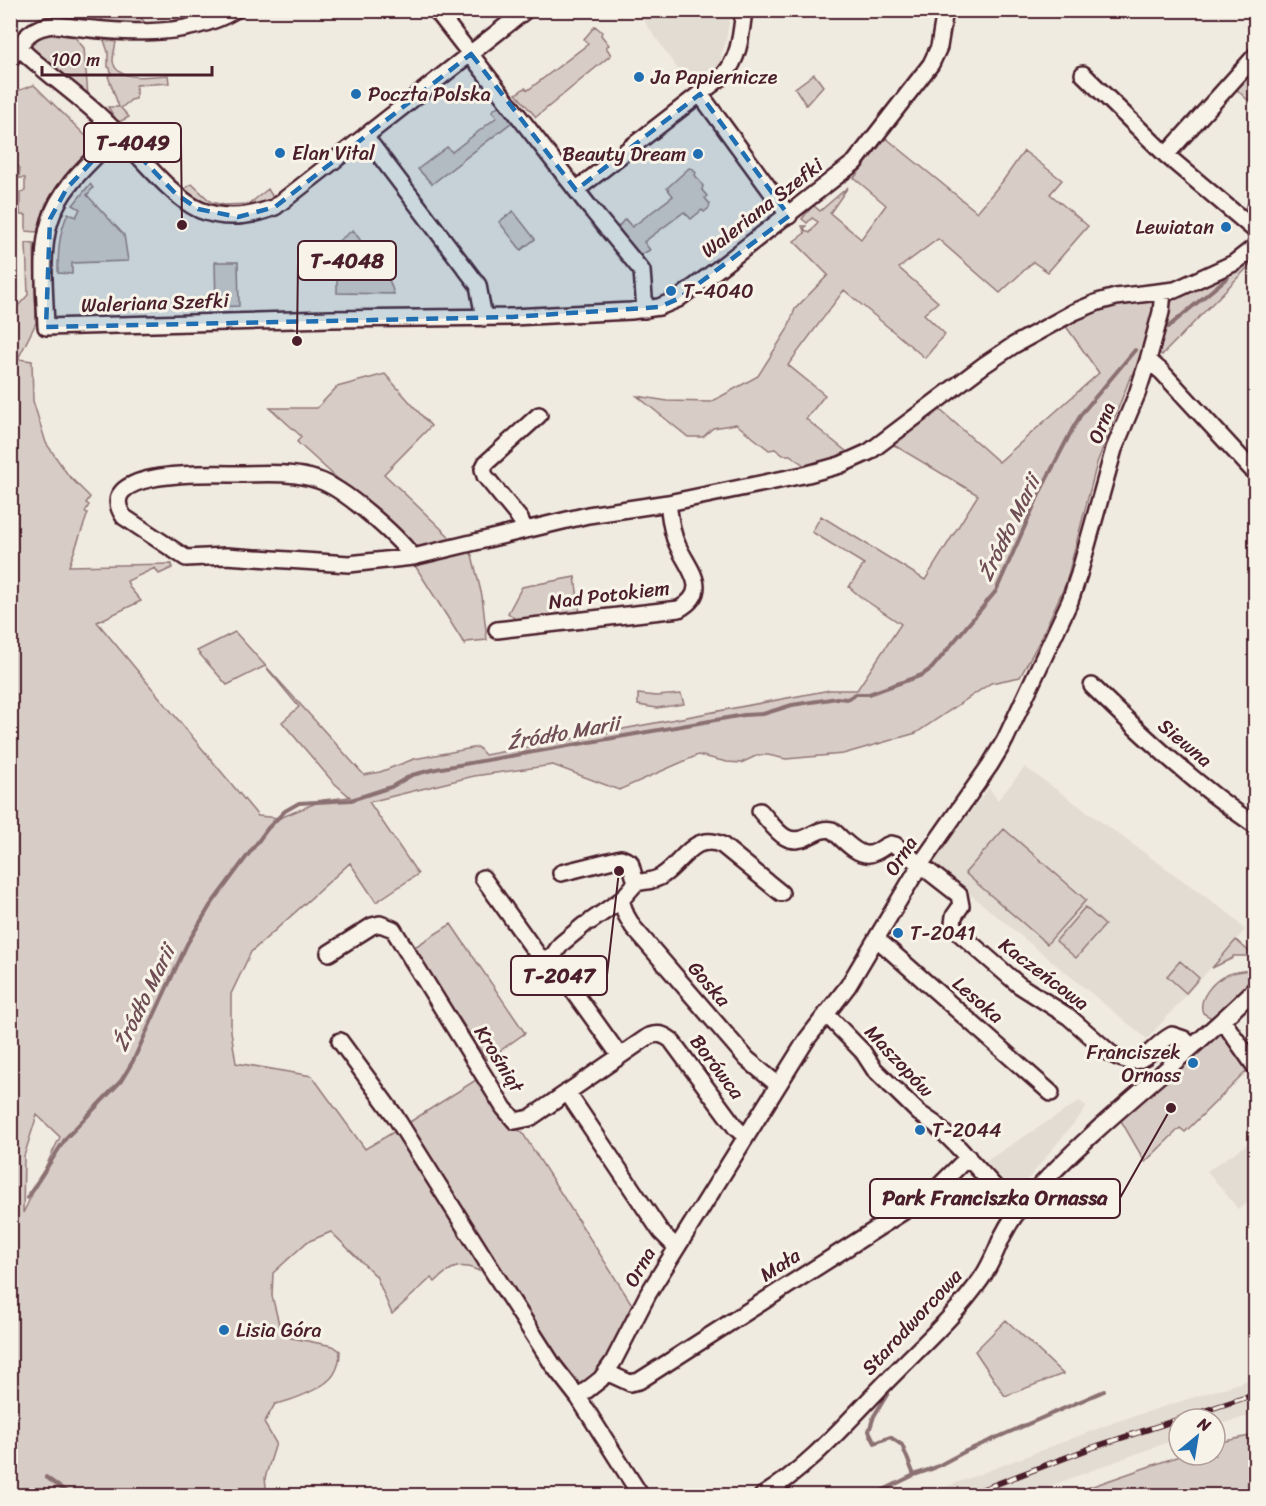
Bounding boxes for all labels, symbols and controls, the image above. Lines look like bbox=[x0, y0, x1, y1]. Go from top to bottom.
scale bar bbox=[42, 39, 212, 77]
text: 100 m bbox=[51, 44, 100, 76]
place label: Ja Papiernicze bbox=[650, 60, 778, 95]
marker: Ja Papiernicze bbox=[632, 70, 646, 84]
place label: Poczta Polska bbox=[368, 77, 491, 112]
marker: Poczta Polska bbox=[349, 87, 363, 101]
callout: T-4049 bbox=[84, 123, 181, 162]
text: T-4049 bbox=[96, 124, 170, 162]
place label: Elan Vital bbox=[292, 136, 376, 171]
place label: Beauty Dream bbox=[562, 137, 686, 172]
marker: Elan Vital bbox=[273, 146, 287, 160]
marker: Beauty Dream bbox=[691, 147, 705, 161]
street label: Waleriana Szefki bbox=[693, 148, 832, 267]
place label: Lewiatan bbox=[1135, 210, 1214, 245]
marker: Lewiatan bbox=[1219, 220, 1233, 234]
callout: T-4048 bbox=[298, 241, 396, 280]
text: T-4048 bbox=[310, 242, 384, 280]
place label: T-4040 bbox=[683, 274, 754, 309]
street label: Waleriana Szefki bbox=[81, 283, 231, 323]
marker: T-4040 bbox=[664, 284, 678, 298]
street label: Orna bbox=[1078, 397, 1126, 449]
water label: Źródło Marii bbox=[967, 465, 1053, 587]
street label: Nad Potokiem bbox=[546, 570, 672, 620]
water label: Źródło Marii bbox=[504, 704, 626, 762]
street label: Siewna bbox=[1150, 709, 1220, 777]
street label: Orna bbox=[875, 829, 927, 883]
place label: T-2041 bbox=[910, 916, 976, 951]
marker: T-2041 bbox=[891, 926, 905, 940]
street label: Kaczeńcowa bbox=[991, 928, 1097, 1020]
water label: Źródło Marii bbox=[102, 935, 188, 1057]
street label: Goska bbox=[679, 953, 740, 1016]
callout: T-2047 bbox=[511, 956, 607, 995]
text: T-2047 bbox=[523, 957, 597, 995]
street label: Lesoka bbox=[944, 967, 1012, 1033]
street label: Maszopów bbox=[856, 1016, 943, 1106]
street label: Krośniąt bbox=[465, 1018, 534, 1100]
street label: Borówca bbox=[680, 1027, 754, 1108]
place label: Franciszek Ornass bbox=[1087, 1035, 1182, 1093]
marker: Franciszek Ornass bbox=[1186, 1056, 1200, 1070]
place label: T-2044 bbox=[932, 1113, 1002, 1148]
marker: T-2044 bbox=[913, 1123, 927, 1137]
callout: Park Franciszka Ornassa bbox=[870, 1179, 1120, 1218]
text: Park Franciszka Ornassa bbox=[882, 1179, 1108, 1217]
street label: Mała bbox=[752, 1238, 808, 1291]
street label: Orna bbox=[614, 1240, 666, 1294]
street label: Starodworcowa bbox=[853, 1260, 972, 1384]
place label: Lisia Góra bbox=[236, 1313, 322, 1348]
marker: Lisia Góra bbox=[217, 1323, 231, 1337]
north arrow bbox=[1167, 1407, 1227, 1467]
text: N bbox=[1191, 1409, 1217, 1440]

